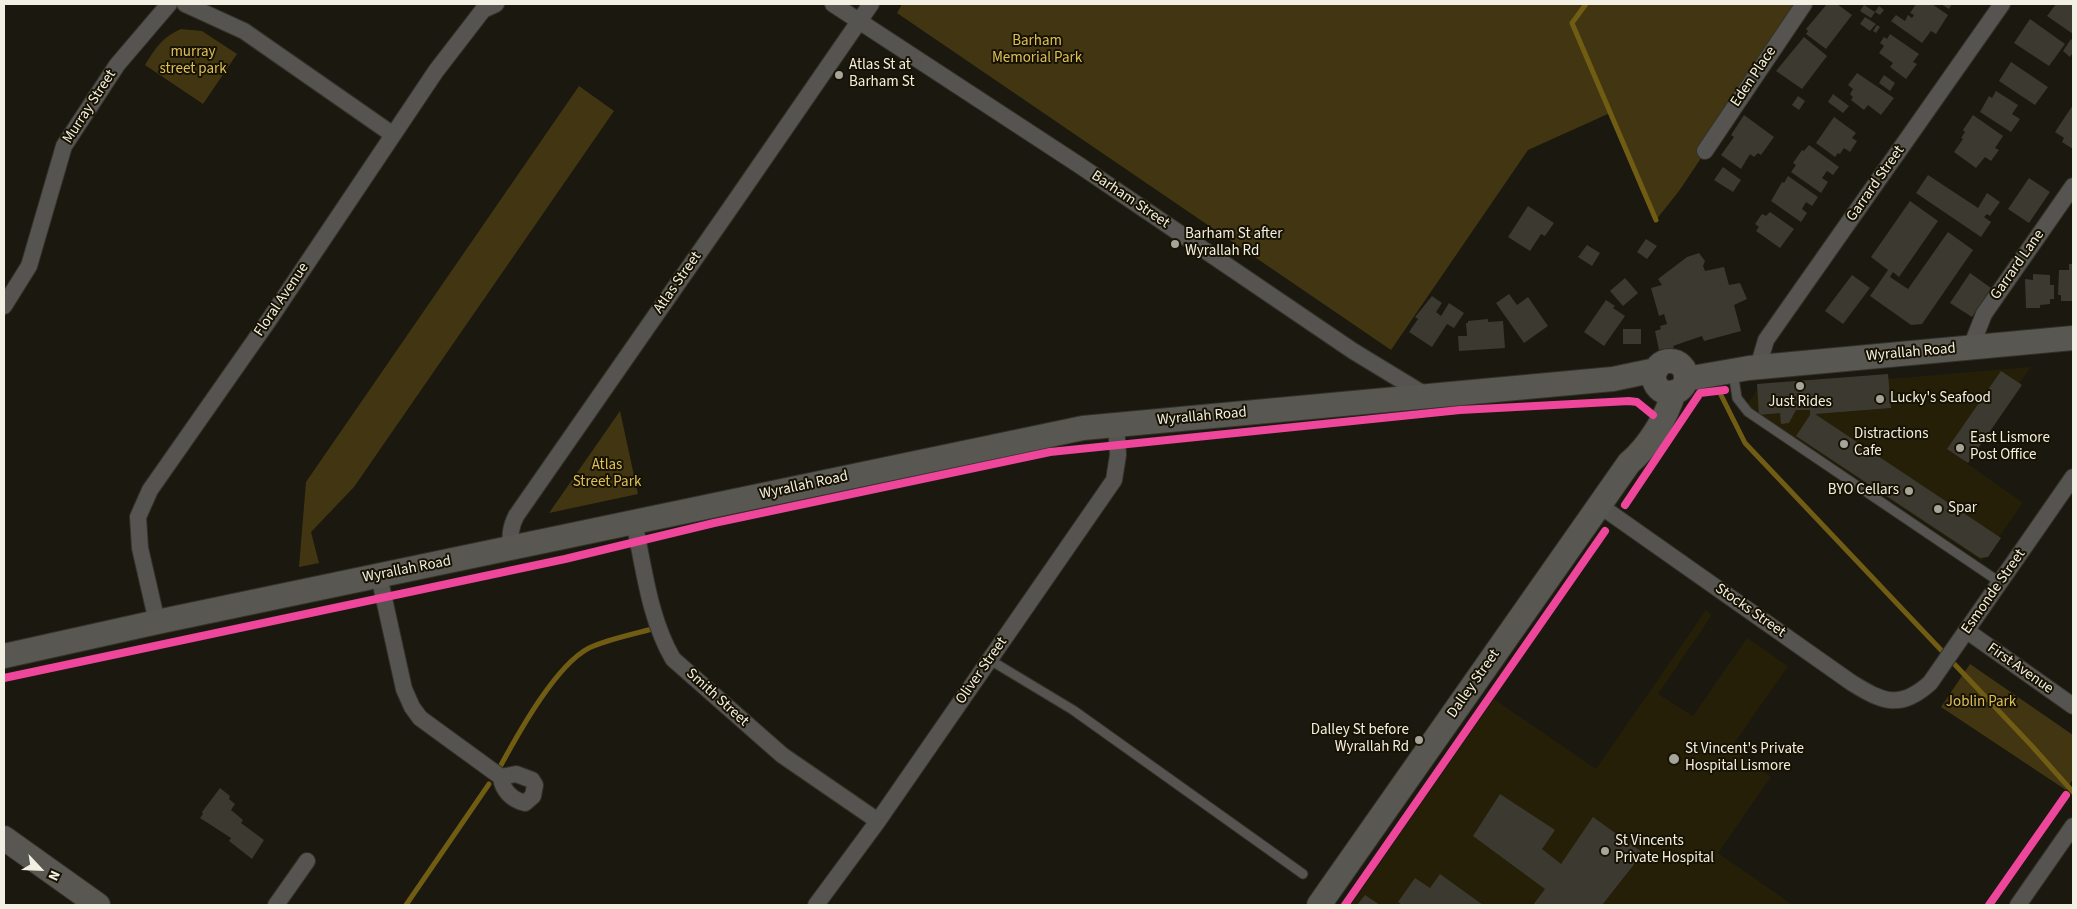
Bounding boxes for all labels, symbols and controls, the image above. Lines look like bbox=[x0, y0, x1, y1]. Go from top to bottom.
park label: Barham Memorial Park bbox=[992, 33, 1082, 68]
park label: murray street park bbox=[159, 44, 227, 79]
street label: Eden Place bbox=[1727, 44, 1781, 110]
place label: Atlas St at Barham St bbox=[849, 57, 914, 92]
street label: Murray Street bbox=[60, 67, 120, 147]
marker: Atlas St at Barham St bbox=[833, 69, 845, 81]
street label: Garrard Street bbox=[1843, 143, 1909, 225]
street label: Barham Street bbox=[1088, 167, 1172, 233]
place label: Barham St after Wyrallah Rd bbox=[1185, 226, 1282, 261]
street label: Garrard Lane bbox=[1987, 227, 2049, 303]
marker: Barham St after Wyrallah Rd bbox=[1169, 238, 1181, 250]
street label: Atlas Street bbox=[650, 249, 706, 317]
street label: Floral Avenue bbox=[251, 260, 313, 340]
street label: Wyrallah Road bbox=[1866, 340, 1956, 366]
marker: Just Rides bbox=[1794, 380, 1806, 392]
place label: Lucky's Seafood bbox=[1890, 390, 1991, 408]
marker: Lucky's Seafood bbox=[1874, 393, 1886, 405]
place label: Just Rides bbox=[1768, 394, 1832, 412]
street label: Wyrallah Road bbox=[1157, 404, 1247, 430]
place label: Distractions Cafe bbox=[1854, 426, 1928, 461]
place label: East Lismore Post Office bbox=[1970, 430, 2050, 465]
marker: Distractions Cafe bbox=[1838, 438, 1850, 450]
marker: East Lismore Post Office bbox=[1954, 442, 1966, 454]
park label: Atlas Street Park bbox=[573, 457, 641, 492]
street label: Wyrallah Road bbox=[758, 468, 850, 504]
place label: BYO Cellars bbox=[1828, 482, 1899, 500]
marker: BYO Cellars bbox=[1903, 485, 1915, 497]
place label: Spar bbox=[1948, 500, 1977, 518]
marker: Spar bbox=[1932, 503, 1944, 515]
street label: Esmonde Street bbox=[1958, 546, 2030, 638]
street label: Wyrallah Road bbox=[361, 553, 453, 587]
street label: Stocks Street bbox=[1711, 580, 1789, 642]
street label: Oliver Street bbox=[952, 634, 1012, 708]
street label: First Avenue bbox=[1983, 640, 2057, 698]
street label: Dalley Street bbox=[1444, 646, 1504, 722]
street label: Smith Street bbox=[682, 665, 752, 731]
park label: Joblin Park bbox=[1946, 694, 2016, 712]
place label: Dalley St before Wyrallah Rd bbox=[1311, 722, 1409, 757]
marker: Dalley St before Wyrallah Rd bbox=[1413, 734, 1425, 746]
place label: St Vincent's Private Hospital Lismore bbox=[1685, 741, 1804, 776]
marker: St Vincent's Private Hospital Lismore bbox=[1667, 752, 1681, 766]
place label: St Vincents Private Hospital bbox=[1615, 833, 1714, 868]
north arrow bbox=[15, 844, 65, 894]
marker: St Vincents Private Hospital bbox=[1599, 845, 1611, 857]
text: N bbox=[43, 867, 65, 884]

